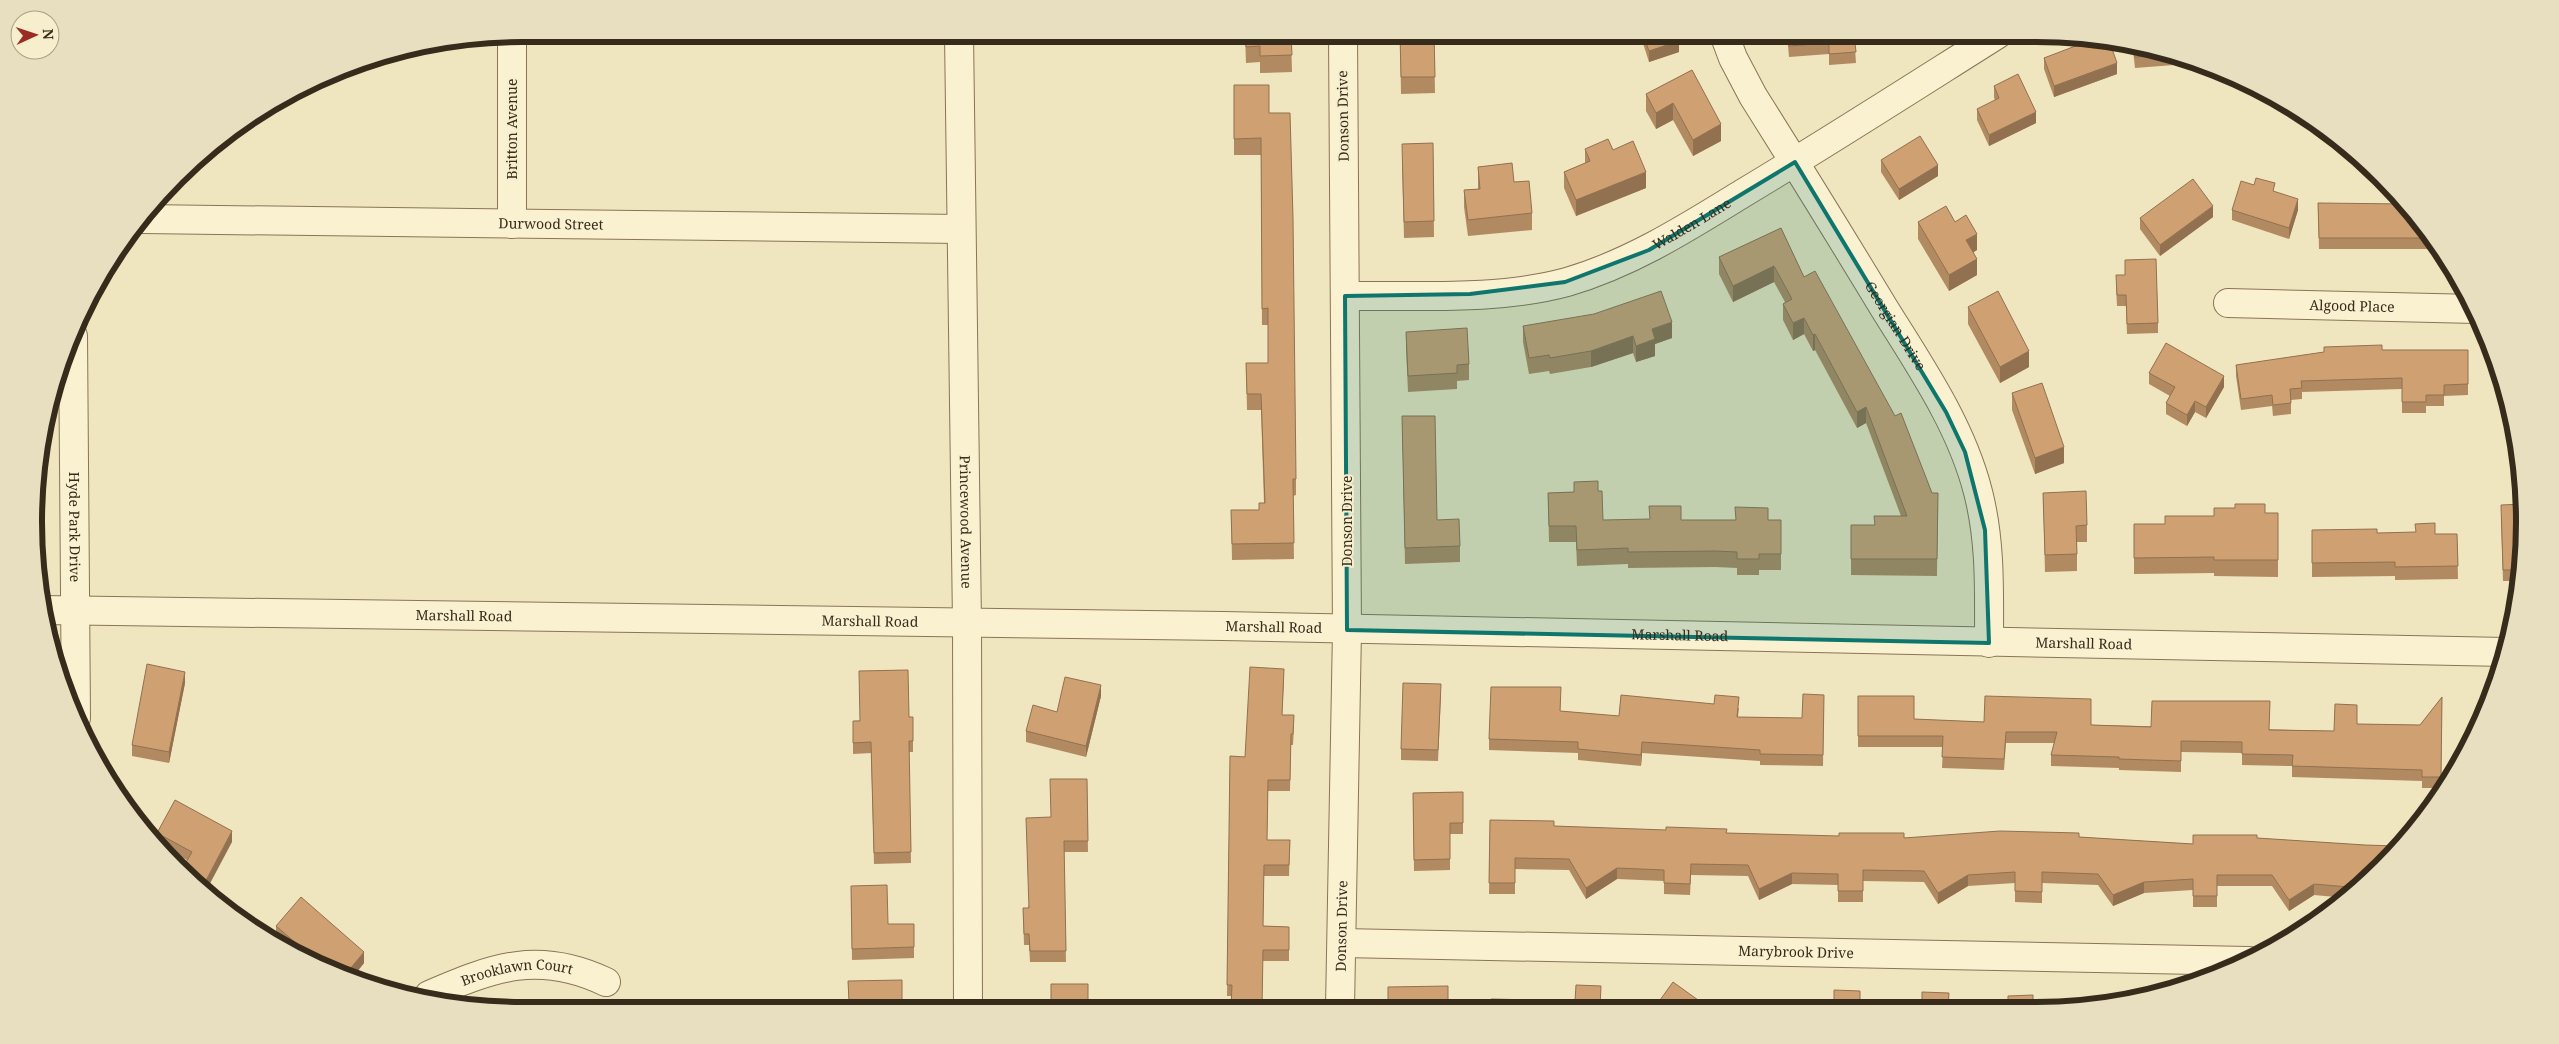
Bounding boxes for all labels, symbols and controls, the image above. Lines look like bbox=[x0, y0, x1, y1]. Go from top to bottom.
north arrow bbox=[10, 10, 60, 60]
text: N bbox=[39, 28, 58, 40]
street label: Donson Drive bbox=[1332, 70, 1353, 162]
street label: Britton Avenue bbox=[502, 79, 521, 179]
street label: Walden Lane bbox=[1649, 193, 1734, 254]
street label: Durwood Street bbox=[498, 213, 604, 234]
street label: Georgian Drive bbox=[1861, 278, 1931, 374]
street label: Algood Place bbox=[2309, 295, 2395, 316]
street label: Princewood Avenue bbox=[956, 455, 977, 589]
street label: Hyde Park Drive bbox=[65, 472, 85, 582]
street label: Donson Drive bbox=[1337, 475, 1356, 567]
street label: Marshall Road bbox=[415, 605, 513, 625]
street label: Marshall Road bbox=[821, 611, 919, 631]
street label: Marshall Road bbox=[1225, 616, 1323, 637]
street label: Marshall Road bbox=[1631, 624, 1729, 645]
street label: Marshall Road bbox=[2035, 632, 2133, 653]
street label: Donson Drive bbox=[1331, 880, 1351, 972]
street label: Marybrook Drive bbox=[1738, 941, 1854, 962]
street label: Brooklawn Court bbox=[458, 955, 575, 990]

